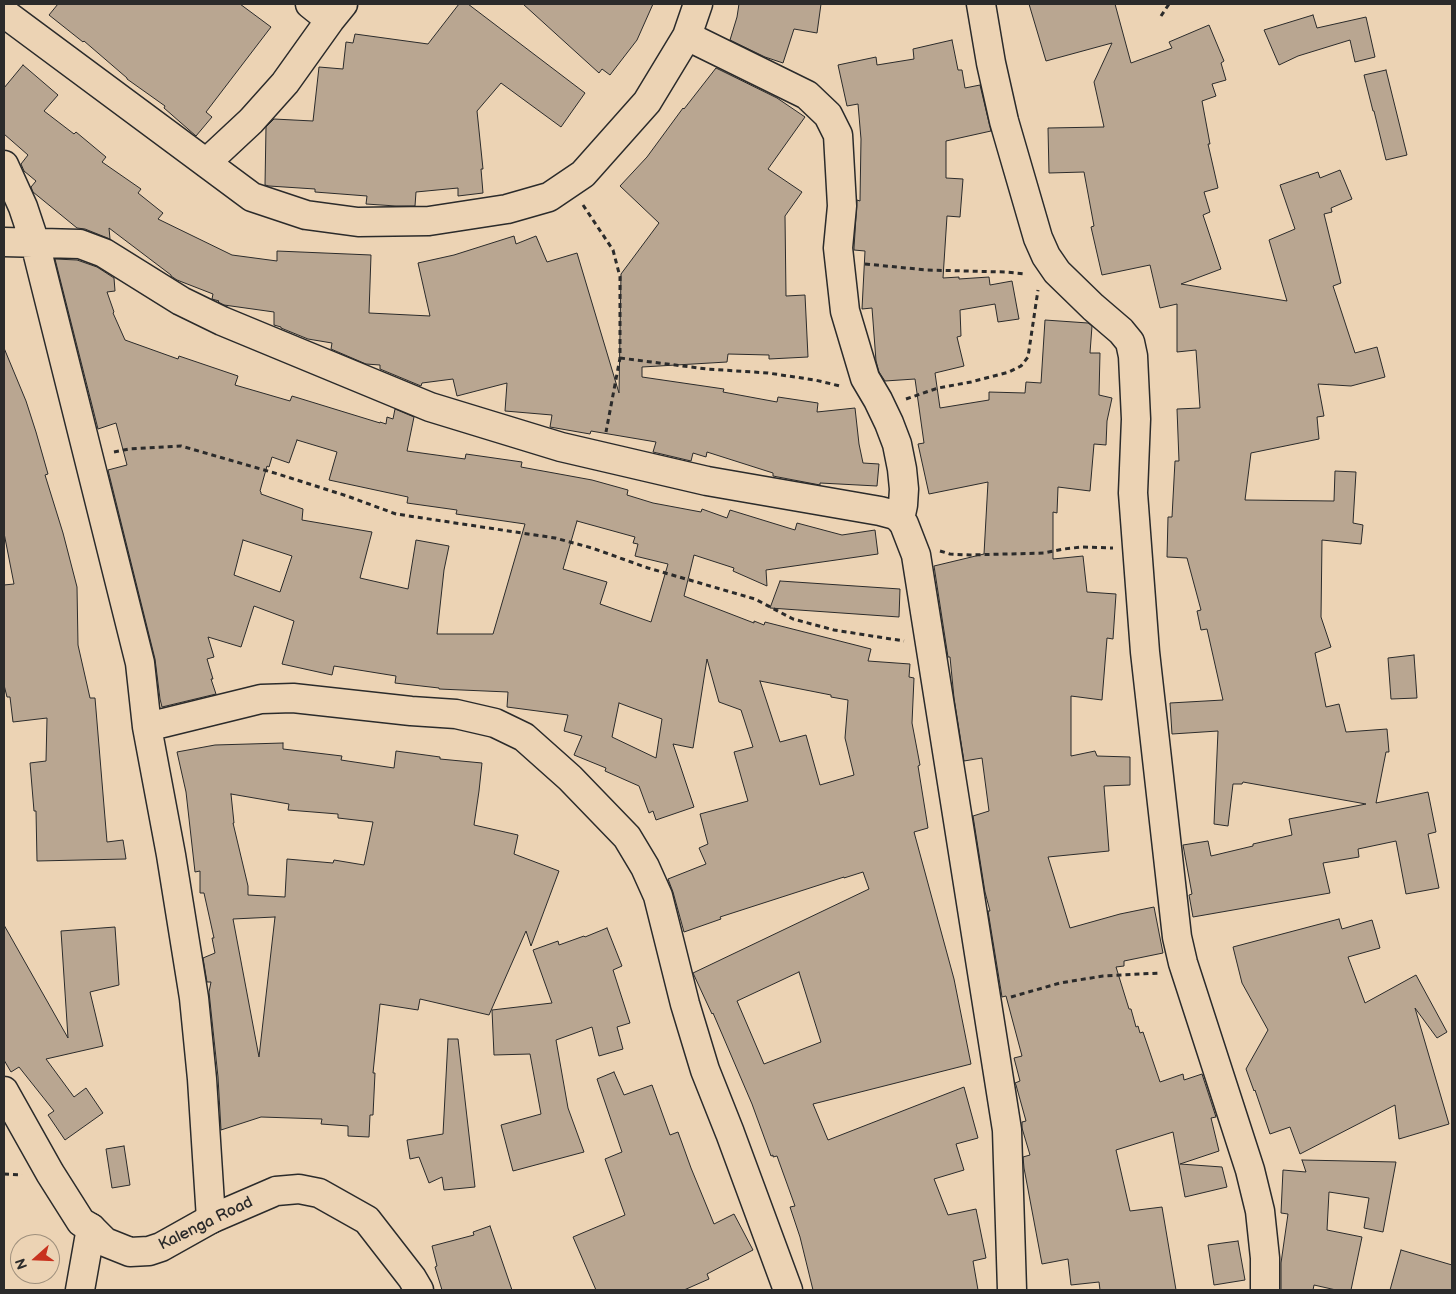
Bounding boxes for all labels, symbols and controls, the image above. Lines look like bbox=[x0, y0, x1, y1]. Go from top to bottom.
street label: Kalenga Road bbox=[156, 1193, 256, 1255]
north arrow bbox=[10, 1234, 60, 1284]
text: N bbox=[12, 1256, 31, 1272]

